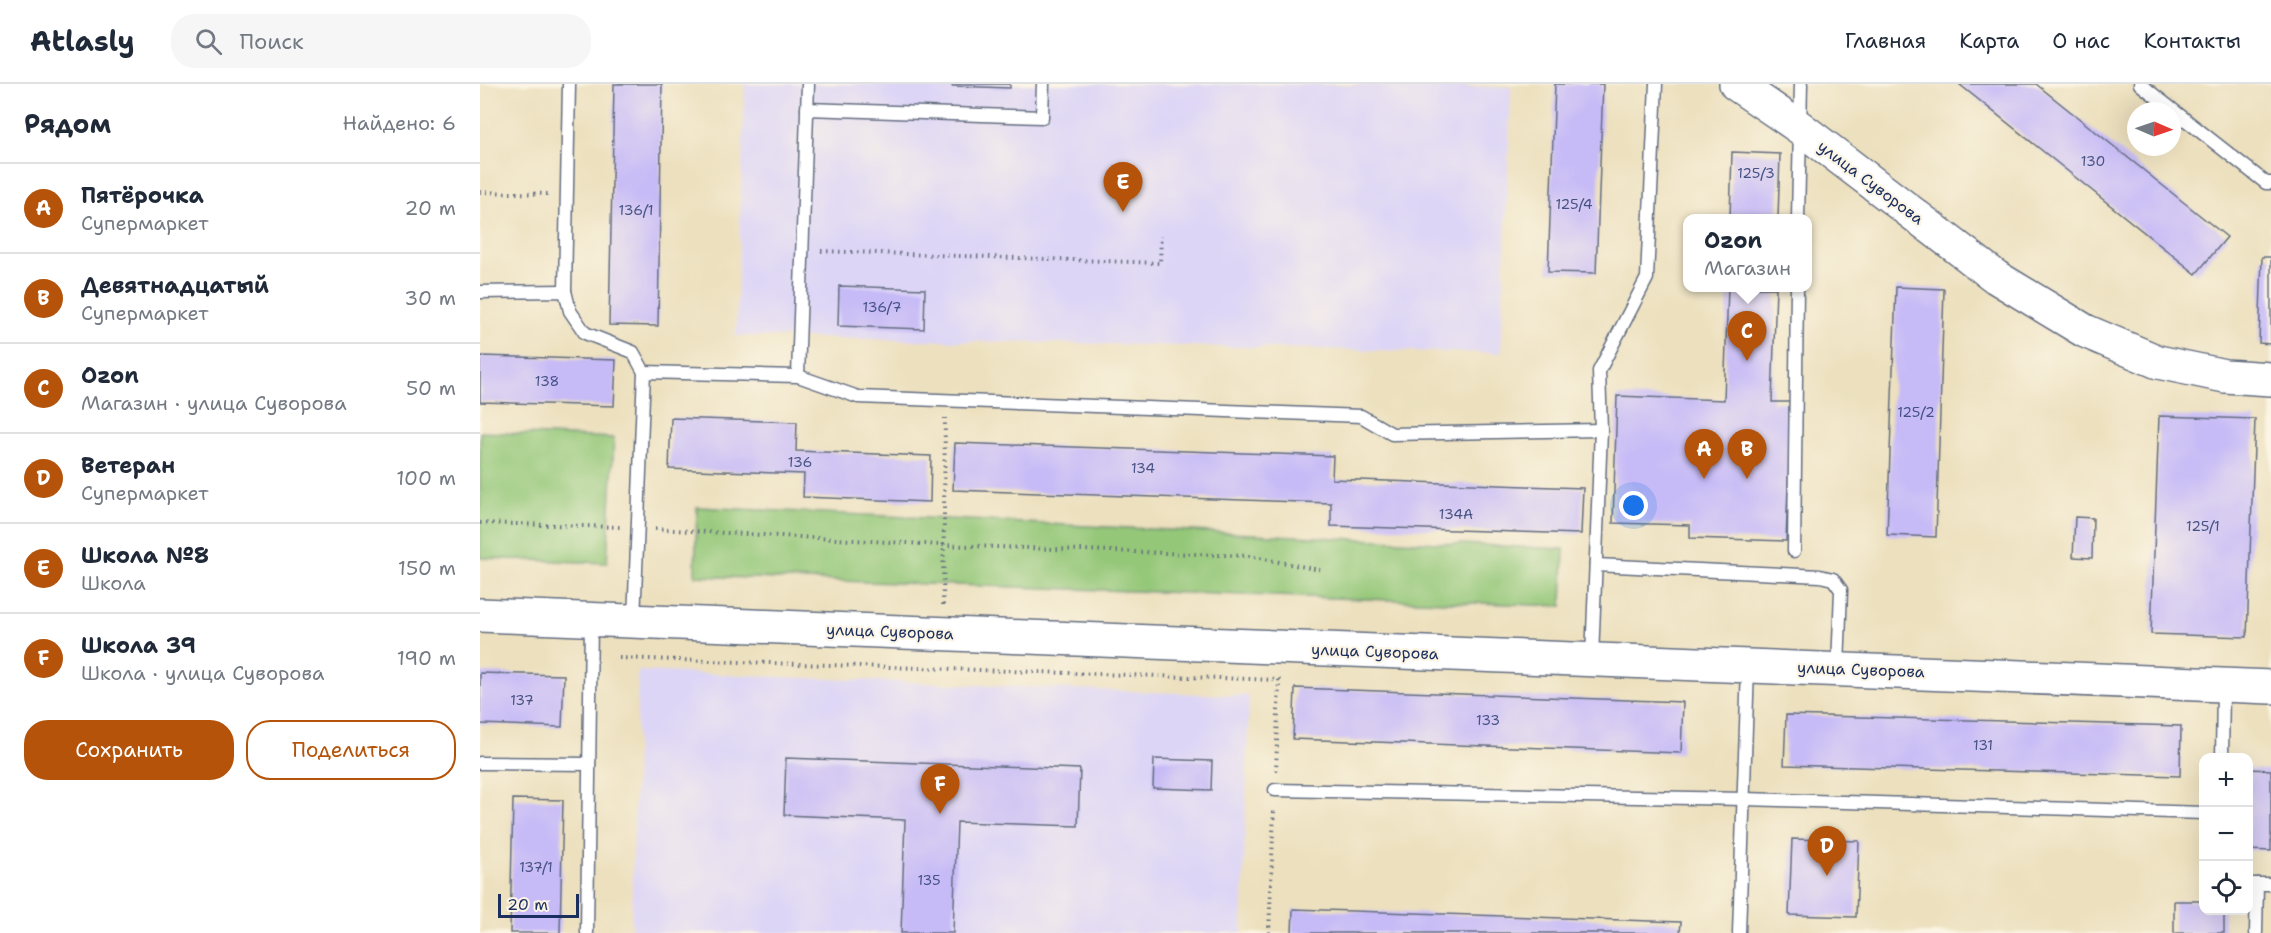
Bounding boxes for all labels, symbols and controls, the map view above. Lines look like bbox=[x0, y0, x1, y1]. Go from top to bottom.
search box bbox=[171, 14, 591, 68]
text: Atlasly bbox=[30, 22, 135, 60]
icon: search bbox=[192, 25, 225, 58]
text: Поиск bbox=[240, 27, 304, 56]
text: Главная bbox=[1845, 27, 1926, 55]
text: Карта bbox=[1959, 27, 2019, 55]
text: О нас bbox=[2052, 27, 2110, 55]
text: Контакты bbox=[2143, 27, 2241, 55]
north arrow bbox=[2127, 102, 2181, 156]
text: Рядом bbox=[24, 106, 111, 141]
text: Найдено: 6 bbox=[343, 110, 456, 136]
street label: улица Суворова bbox=[1813, 136, 1928, 229]
house number: 130 bbox=[2081, 152, 2105, 170]
pin: E bbox=[1104, 162, 1142, 212]
house number: 125/3 bbox=[1737, 164, 1775, 182]
text: Пятёрочка bbox=[81, 181, 204, 210]
text: A bbox=[36, 195, 51, 221]
text: 20 m bbox=[405, 195, 456, 221]
house number: 125/4 bbox=[1555, 195, 1593, 213]
house number: 136/1 bbox=[619, 201, 653, 219]
text: Супермаркет bbox=[81, 210, 208, 236]
popup bbox=[1683, 214, 1812, 292]
text: Ozon bbox=[1704, 226, 1762, 255]
text: Магазин bbox=[1704, 255, 1791, 281]
text: Девятнадцатый bbox=[81, 271, 269, 300]
text: B bbox=[37, 285, 50, 311]
text: 30 m bbox=[404, 285, 456, 311]
house number: 136/7 bbox=[863, 298, 901, 316]
text: Супермаркет bbox=[81, 300, 208, 326]
pin: C bbox=[1728, 312, 1766, 361]
text: Ozon bbox=[81, 361, 139, 390]
house number: 138 bbox=[535, 372, 559, 390]
text: C bbox=[37, 375, 50, 401]
text: 50 m bbox=[406, 375, 456, 401]
text: Магазин · улица Суворова bbox=[81, 390, 347, 416]
house number: 125/2 bbox=[1897, 403, 1935, 421]
pin: A bbox=[1684, 430, 1724, 479]
pin: B bbox=[1728, 430, 1766, 479]
text: Ветеран bbox=[81, 451, 175, 480]
house number: 136 bbox=[788, 453, 812, 471]
house number: 134 bbox=[1131, 459, 1155, 477]
text: D bbox=[36, 465, 51, 491]
text: 100 m bbox=[396, 465, 456, 491]
text: Супермаркет bbox=[81, 480, 208, 506]
your location bbox=[1619, 491, 1648, 520]
house number: 134А bbox=[1439, 505, 1473, 523]
house number: 125/1 bbox=[2186, 517, 2220, 535]
text: Школа №8 bbox=[81, 541, 209, 570]
text: E bbox=[37, 555, 50, 581]
text: 150 m bbox=[398, 555, 456, 581]
text: Школа bbox=[81, 570, 146, 596]
street label: улица Суворова bbox=[826, 619, 954, 644]
text: Школа 39 bbox=[81, 631, 196, 660]
street label: улица Суворова bbox=[1311, 639, 1439, 664]
text: F bbox=[38, 645, 49, 671]
text: 190 m bbox=[397, 645, 456, 671]
street label: улица Суворова bbox=[1797, 657, 1925, 682]
text: Школа · улица Суворова bbox=[81, 660, 325, 686]
house number: 137 bbox=[510, 691, 534, 709]
house number: 133 bbox=[1476, 711, 1500, 729]
button: Сохранить bbox=[24, 720, 234, 780]
button: Поделиться bbox=[246, 720, 456, 780]
house number: 131 bbox=[1973, 736, 1993, 754]
map controls bbox=[2199, 753, 2253, 915]
button: + bbox=[2199, 753, 2253, 807]
pin: F bbox=[920, 764, 960, 814]
button: − bbox=[2199, 807, 2253, 861]
pin: D bbox=[1808, 826, 1846, 876]
house number: 137/1 bbox=[519, 858, 553, 876]
button: locate bbox=[2199, 861, 2253, 915]
house number: 135 bbox=[917, 871, 941, 889]
scale bar bbox=[498, 891, 579, 918]
text: 20 m bbox=[507, 894, 548, 915]

